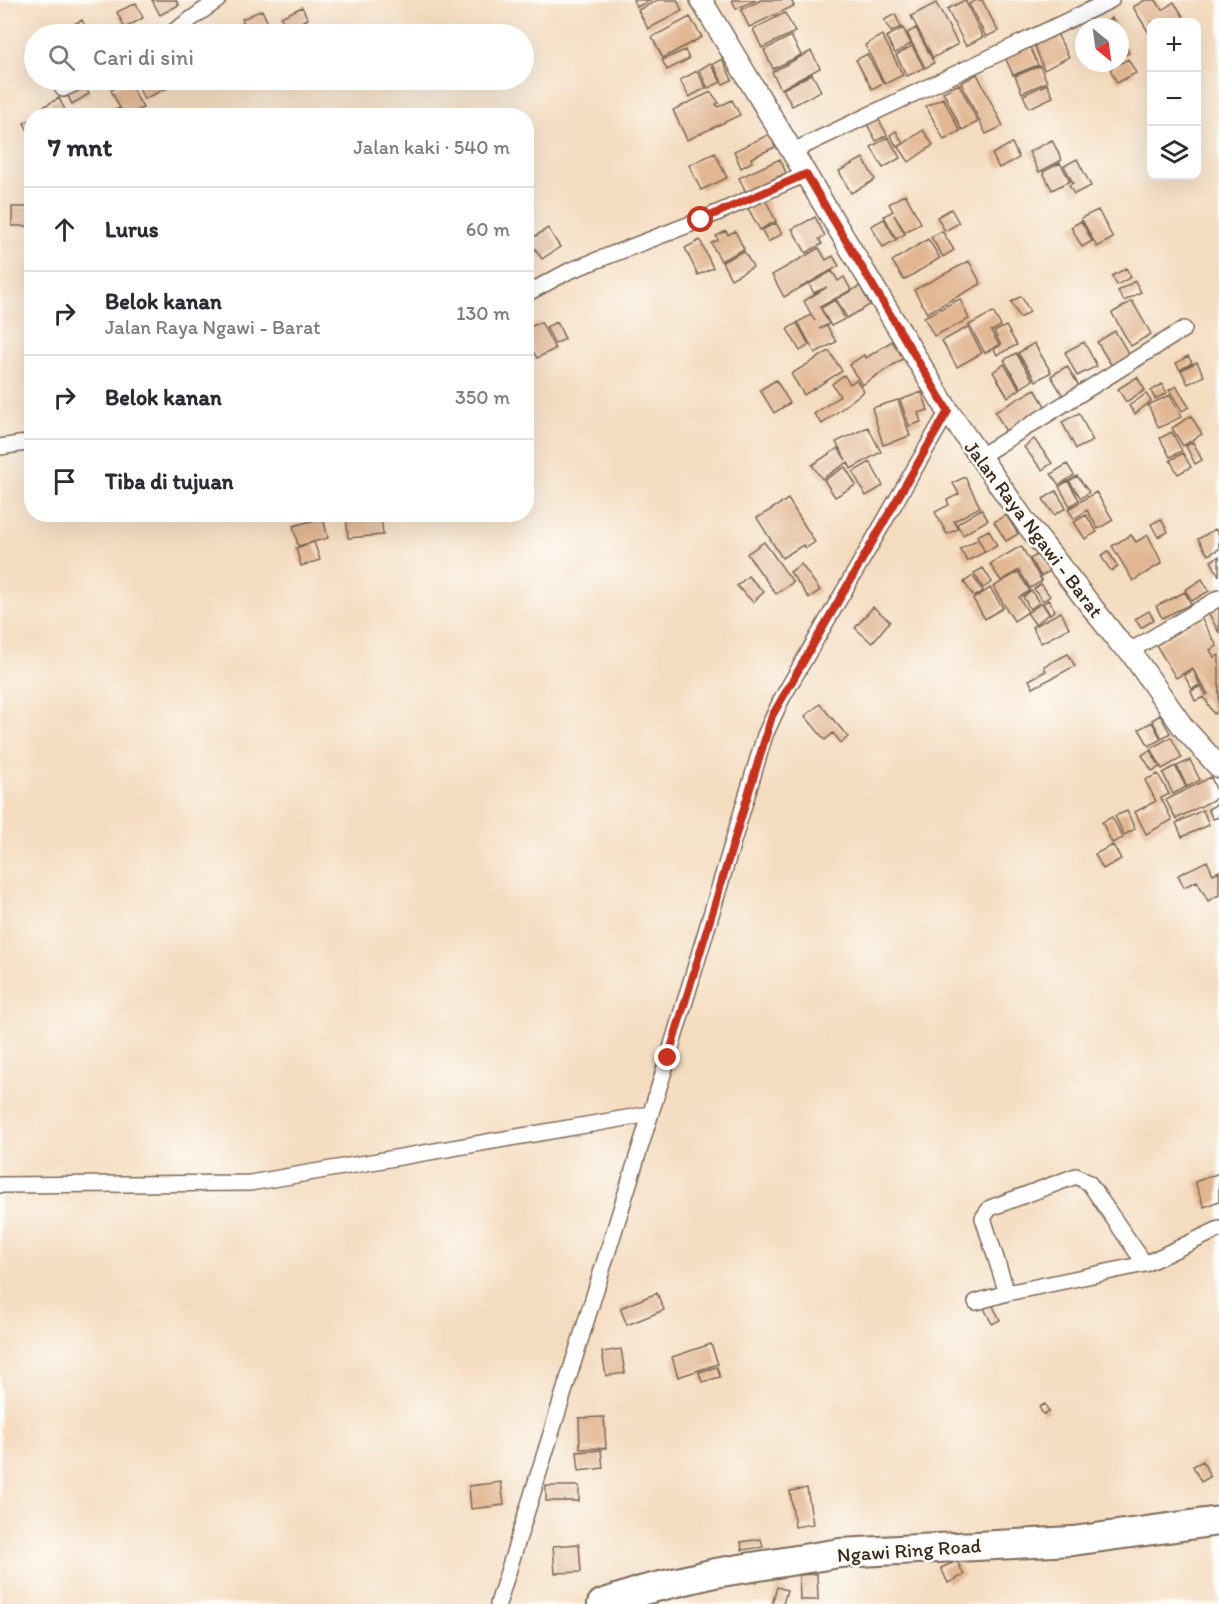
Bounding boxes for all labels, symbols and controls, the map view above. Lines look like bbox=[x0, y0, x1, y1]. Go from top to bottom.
north arrow bbox=[1075, 18, 1129, 72]
map controls bbox=[1147, 18, 1201, 180]
button: + bbox=[1147, 18, 1201, 72]
search box bbox=[24, 24, 534, 90]
icon: search bbox=[45, 41, 78, 74]
text: Cari di sini bbox=[93, 44, 194, 71]
button: − bbox=[1147, 72, 1201, 126]
button: layers bbox=[1147, 126, 1201, 180]
text: 7 mnt bbox=[48, 131, 112, 163]
text: Jalan kaki · 540 m bbox=[353, 135, 510, 159]
route start bbox=[687, 206, 713, 232]
icon: ahead bbox=[48, 213, 81, 246]
text: Lurus bbox=[105, 216, 159, 243]
text: 60 m bbox=[466, 217, 510, 241]
text: Belok kanan bbox=[105, 288, 222, 315]
icon: right bbox=[48, 297, 81, 330]
text: 130 m bbox=[456, 301, 510, 325]
text: Jalan Raya Ngawi - Barat bbox=[105, 315, 321, 339]
icon: right bbox=[48, 381, 81, 414]
text: Belok kanan bbox=[105, 384, 222, 411]
text: 350 m bbox=[455, 385, 510, 409]
street label: Jalan Raya Ngawi - Barat bbox=[960, 436, 1109, 623]
icon: arrive bbox=[48, 465, 81, 498]
text: Tiba di tujuan bbox=[105, 468, 234, 495]
route end bbox=[654, 1044, 680, 1070]
street label: Ngawi Ring Road bbox=[836, 1533, 982, 1567]

